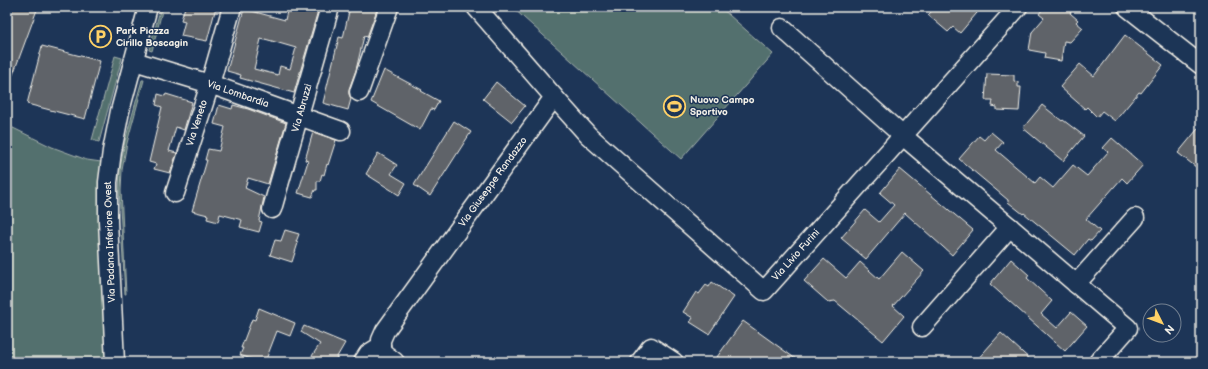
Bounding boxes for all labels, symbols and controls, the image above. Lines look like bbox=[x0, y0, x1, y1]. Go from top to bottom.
parking icon: Park Piazza Cirillo Boscagin bbox=[87, 24, 113, 50]
place label: Park Piazza Cirillo Boscagin bbox=[116, 25, 188, 49]
street label: Via Lombardia bbox=[205, 78, 271, 110]
street label: Via Abruzzi bbox=[289, 82, 315, 134]
sports icon: Nuovo Campo Sportivo bbox=[662, 93, 688, 119]
place label: Nuovo Campo Sportivo bbox=[690, 94, 755, 118]
street label: Via Veneto bbox=[184, 98, 210, 148]
street label: Via Giuseppe Randazzo bbox=[456, 134, 530, 229]
street label: Via Padana Inferiore Ovest bbox=[102, 181, 118, 303]
street label: Via Livio Furini bbox=[770, 227, 822, 283]
north arrow bbox=[1142, 303, 1182, 343]
text: N bbox=[1161, 322, 1177, 337]

